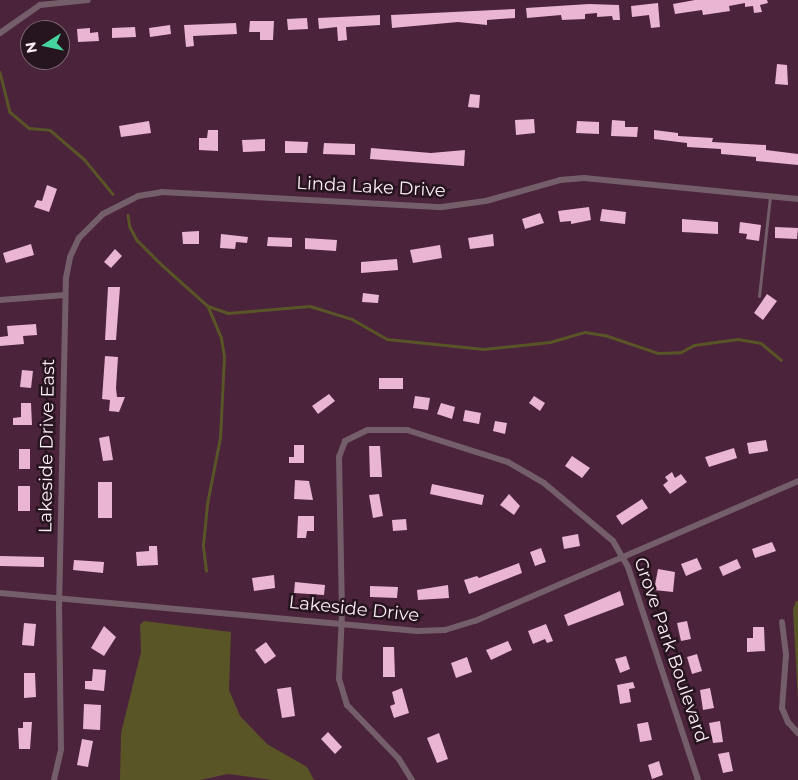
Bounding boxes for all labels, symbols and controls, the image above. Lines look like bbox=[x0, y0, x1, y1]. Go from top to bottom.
north arrow bbox=[20, 20, 70, 70]
text: N bbox=[21, 40, 41, 55]
street label: Linda Lake Drive bbox=[296, 172, 446, 202]
street label: Lakeside Drive East bbox=[35, 359, 59, 533]
street label: Grove Park Boulevard bbox=[629, 555, 713, 745]
street label: Lakeside Drive bbox=[288, 591, 420, 627]

